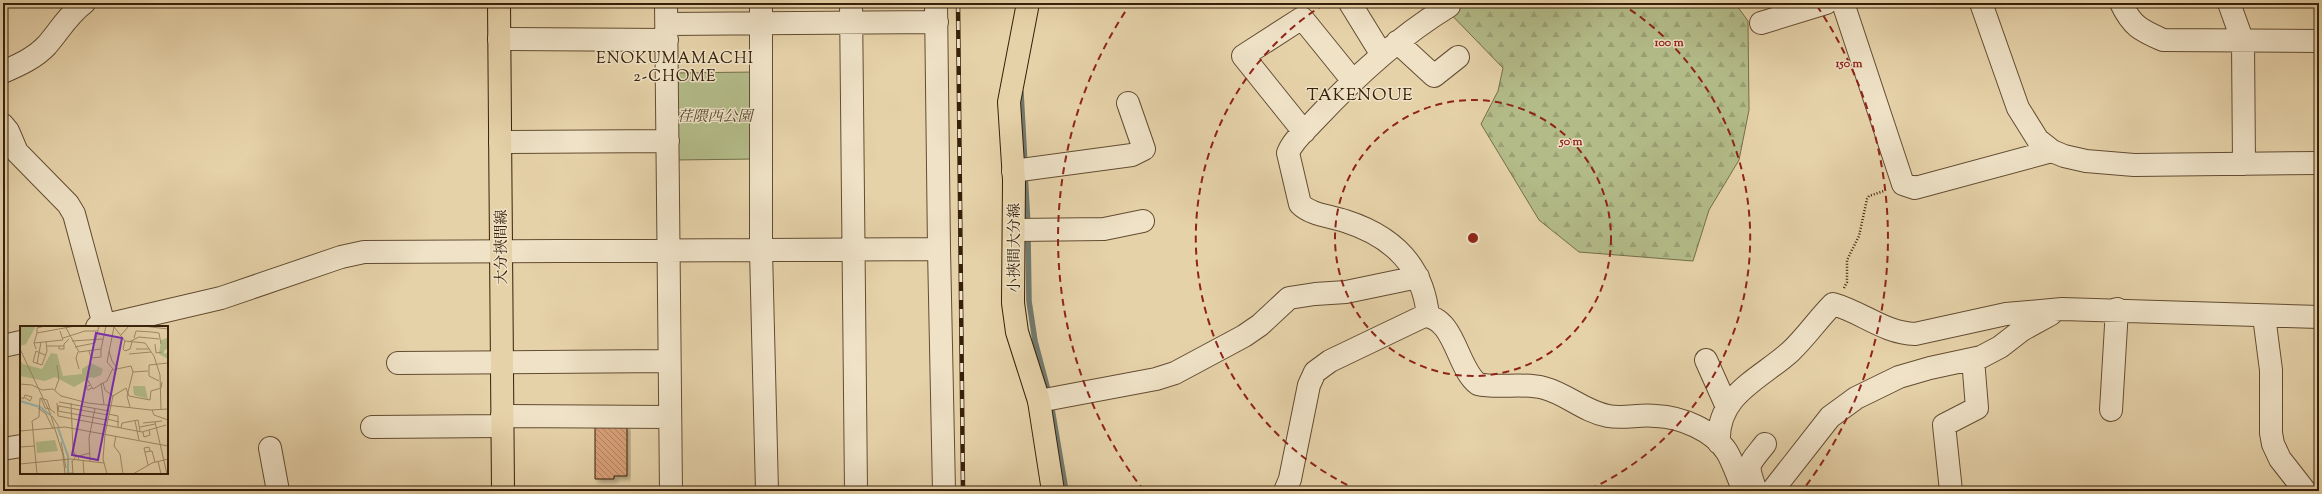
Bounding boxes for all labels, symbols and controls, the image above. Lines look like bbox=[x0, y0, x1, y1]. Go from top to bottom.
text: 100 m bbox=[1653, 34, 1684, 52]
district label: ENOKUMAMACHI 2-CHOME bbox=[596, 48, 754, 89]
text: 150 m bbox=[1834, 55, 1863, 73]
district label: TAKENOUE bbox=[1306, 84, 1414, 108]
park label: 荏隈西公園 bbox=[677, 107, 755, 128]
text: 50 m bbox=[1559, 133, 1583, 151]
street label: 小挾間大分線 bbox=[1005, 203, 1026, 293]
street label: 大分挾間線 bbox=[492, 209, 513, 285]
centre of rings bbox=[1466, 231, 1480, 245]
inset map bbox=[20, 326, 168, 474]

